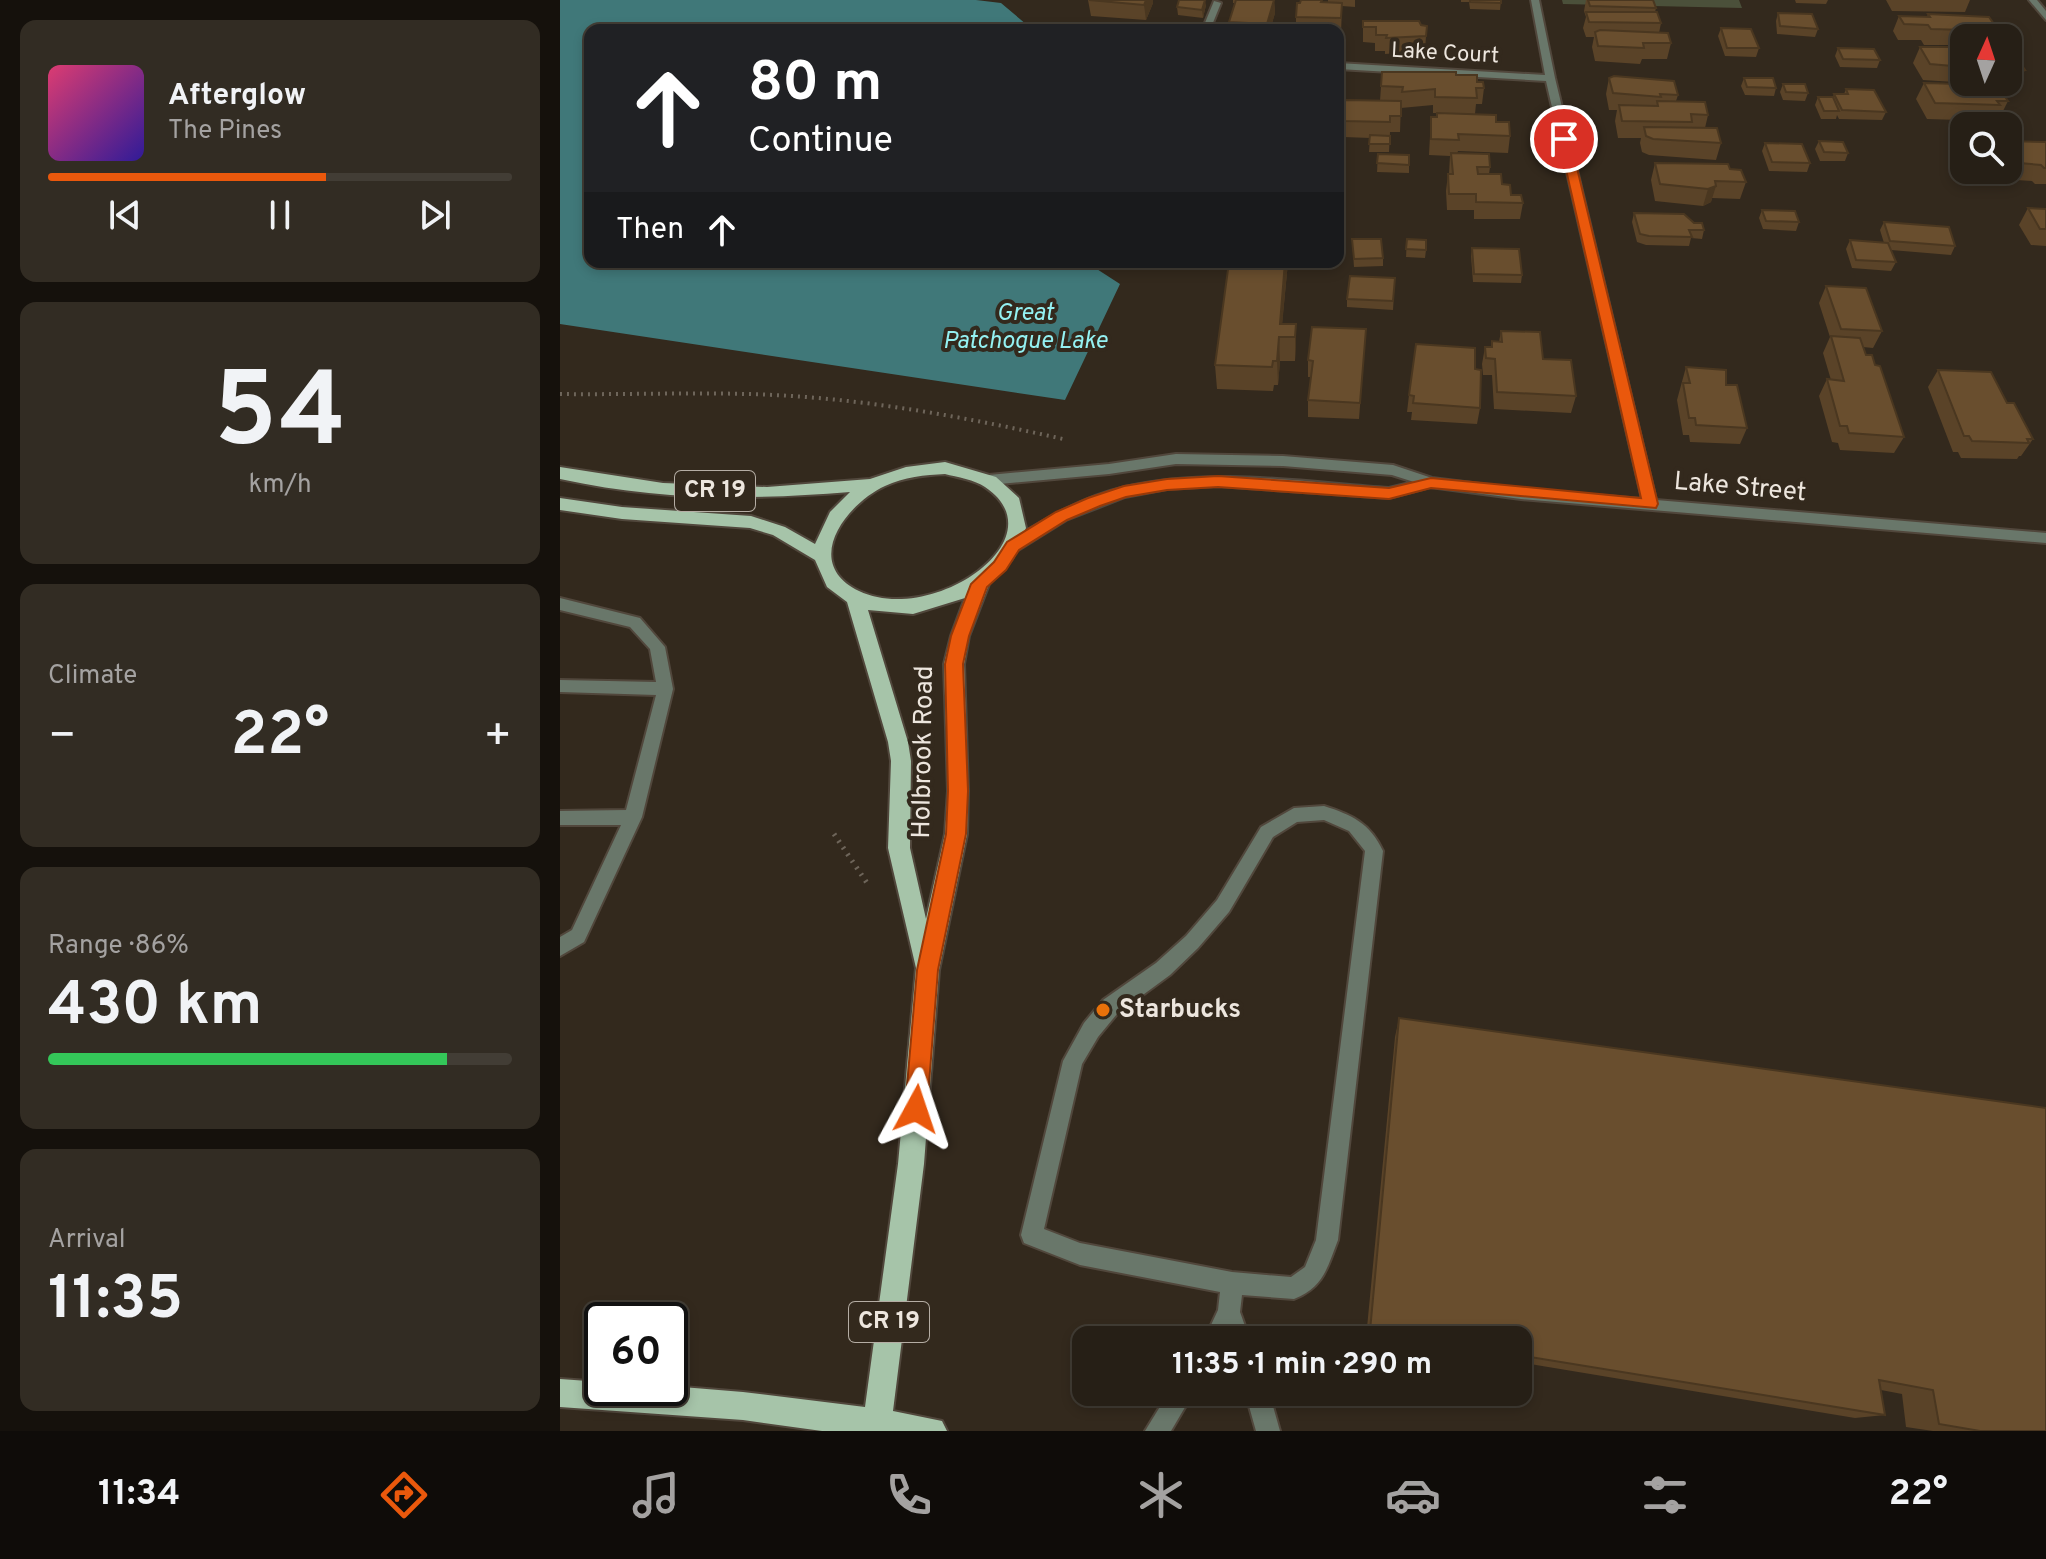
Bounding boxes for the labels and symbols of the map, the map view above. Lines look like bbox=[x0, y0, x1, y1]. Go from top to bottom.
north arrow bbox=[1950, 24, 2022, 96]
street label: Lake Court bbox=[1390, 38, 1500, 70]
pin bbox=[1530, 105, 1598, 173]
water label: Great Patchogue Lake bbox=[943, 299, 1108, 357]
street label: Lake Street bbox=[1672, 466, 1808, 510]
road number: CR 19 bbox=[675, 471, 755, 511]
street label: Holbrook Road bbox=[906, 665, 942, 839]
place label: Starbucks bbox=[1119, 994, 1241, 1027]
marker: Starbucks bbox=[1094, 1001, 1112, 1019]
position arrow bbox=[874, 1067, 958, 1151]
speed limit sign: 60 bbox=[584, 1302, 688, 1406]
road number: CR 19 bbox=[849, 1302, 929, 1342]

